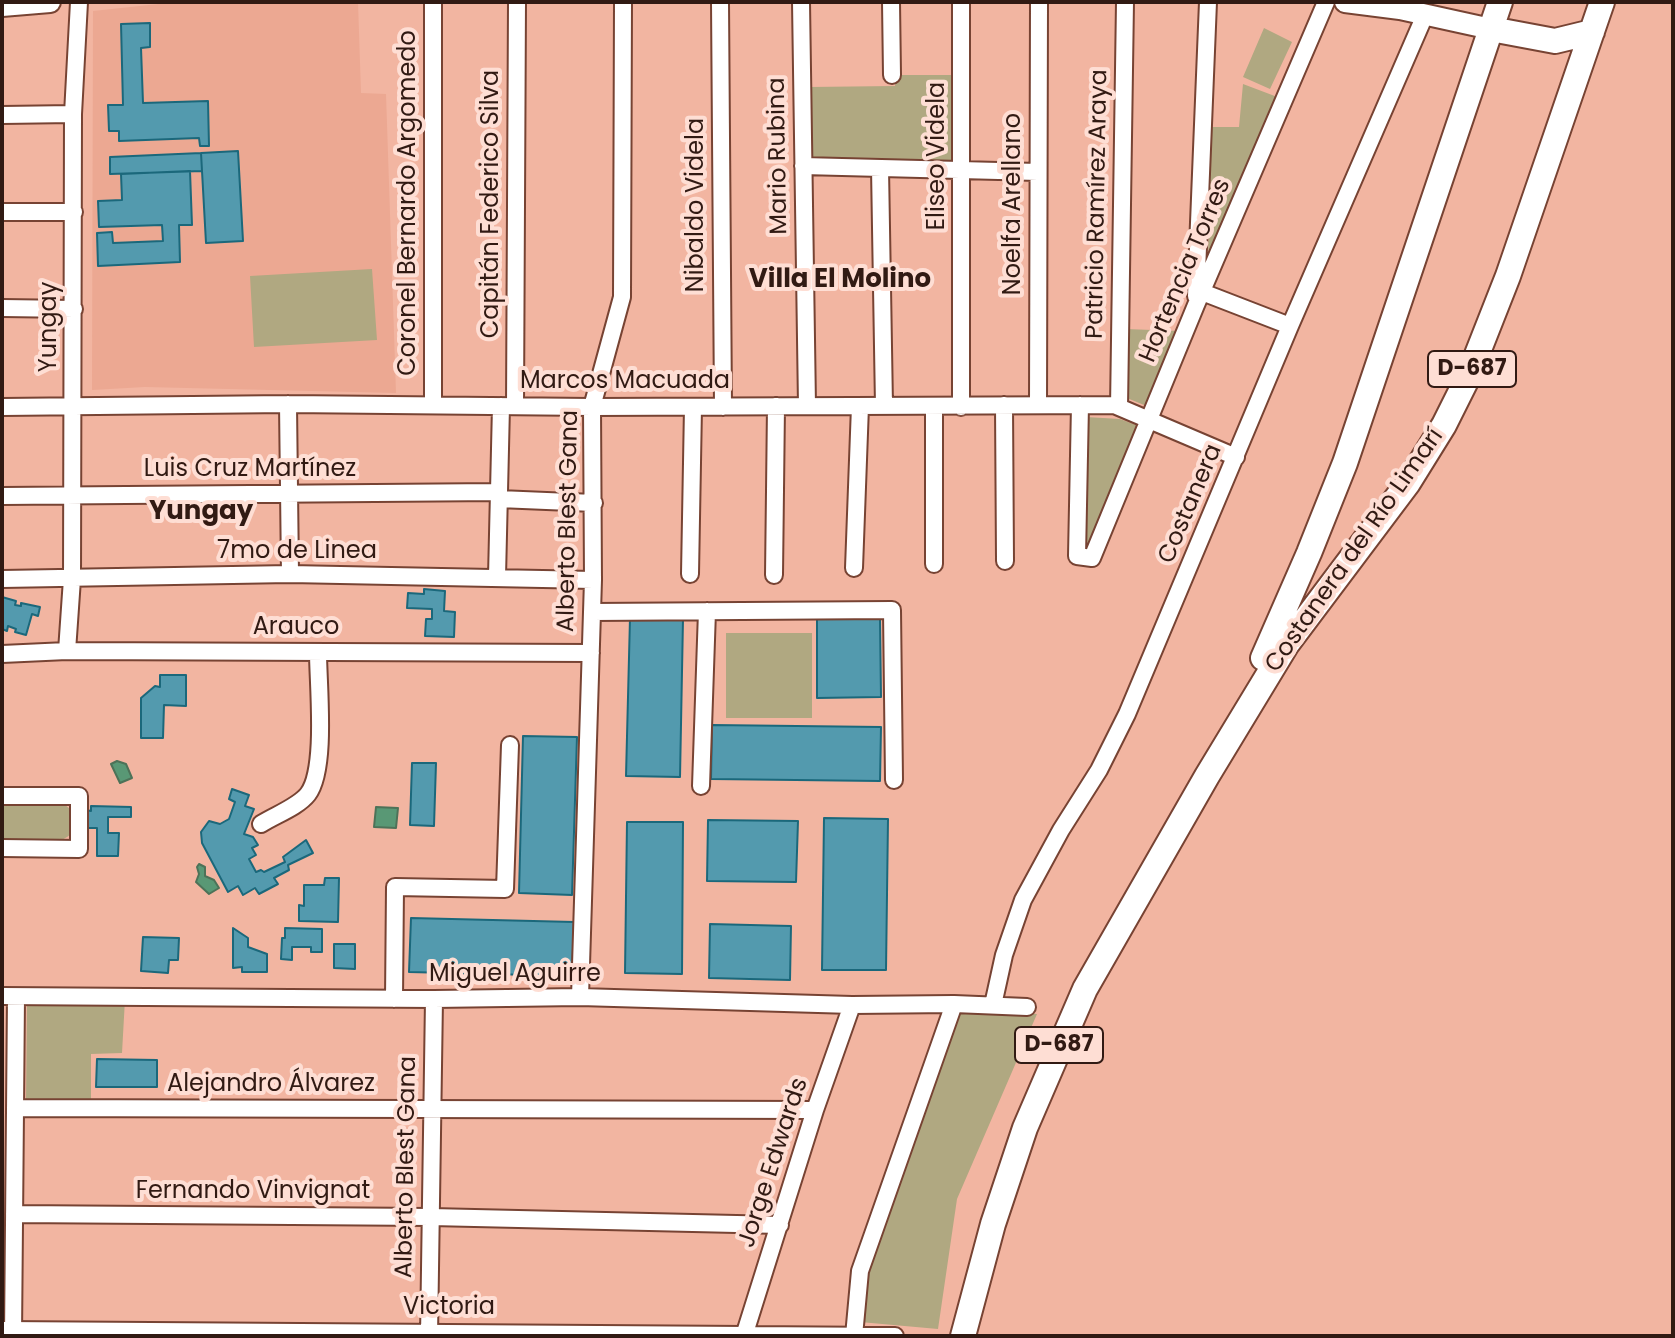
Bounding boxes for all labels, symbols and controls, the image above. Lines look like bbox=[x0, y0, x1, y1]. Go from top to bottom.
street label: Coronel Bernardo Argomedo bbox=[395, 30, 423, 376]
street label: Patricio Ramírez Araya bbox=[1081, 69, 1115, 339]
street label: Capitán Federico Silva bbox=[478, 70, 506, 338]
street label: Mario Rubina bbox=[763, 77, 795, 235]
street label: Eliseo Videla bbox=[924, 82, 952, 230]
street label: Noelfa Arellano bbox=[1000, 113, 1028, 295]
street label: Nibaldo Videla bbox=[683, 118, 711, 292]
street label: Hortencia Torres bbox=[1134, 175, 1238, 367]
district label: Villa El Molino bbox=[749, 264, 931, 296]
street label: Yungay bbox=[36, 282, 64, 372]
road number: D-687 bbox=[1428, 351, 1516, 387]
street label: Marcos Macuada bbox=[520, 368, 730, 396]
street label: Alberto Blest Gana bbox=[553, 410, 585, 632]
street label: Costanera del Río Limarí bbox=[1260, 424, 1450, 678]
street label: Costanera bbox=[1153, 440, 1229, 568]
street label: Luis Cruz Martínez bbox=[144, 456, 356, 484]
district label: Yungay bbox=[149, 496, 253, 528]
street label: 7mo de Linea bbox=[217, 538, 377, 566]
street label: Arauco bbox=[253, 614, 339, 642]
street label: Miguel Aguirre bbox=[429, 961, 601, 989]
road number: D-687 bbox=[1015, 1027, 1103, 1063]
street label: Alberto Blest Gana bbox=[391, 1056, 423, 1278]
street label: Alejandro Álvarez bbox=[167, 1071, 375, 1099]
street label: Jorge Edwards bbox=[733, 1075, 815, 1251]
street label: Fernando Vinvignat bbox=[136, 1178, 370, 1206]
street label: Victoria bbox=[403, 1294, 495, 1322]

